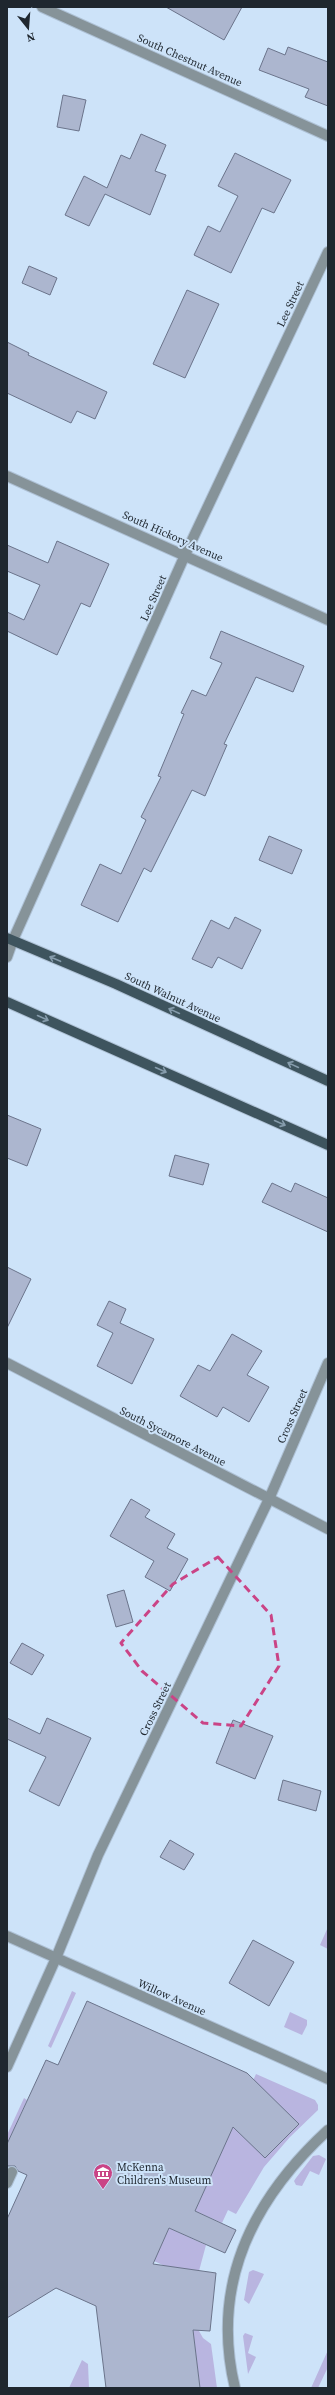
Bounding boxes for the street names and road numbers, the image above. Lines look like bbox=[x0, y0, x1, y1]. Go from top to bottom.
street label: South Chestnut Avenue bbox=[135, 31, 245, 91]
street label: Lee Street bbox=[273, 279, 308, 329]
street label: South Hickory Avenue bbox=[120, 507, 226, 566]
street label: Lee Street bbox=[137, 572, 170, 624]
street label: South Walnut Avenue bbox=[122, 969, 224, 1026]
street label: Cross Street bbox=[274, 1386, 311, 1446]
street label: South Sycamore Avenue bbox=[117, 1403, 229, 1470]
street label: Cross Street bbox=[136, 1679, 175, 1739]
street label: Willow Avenue bbox=[135, 1976, 209, 2019]

